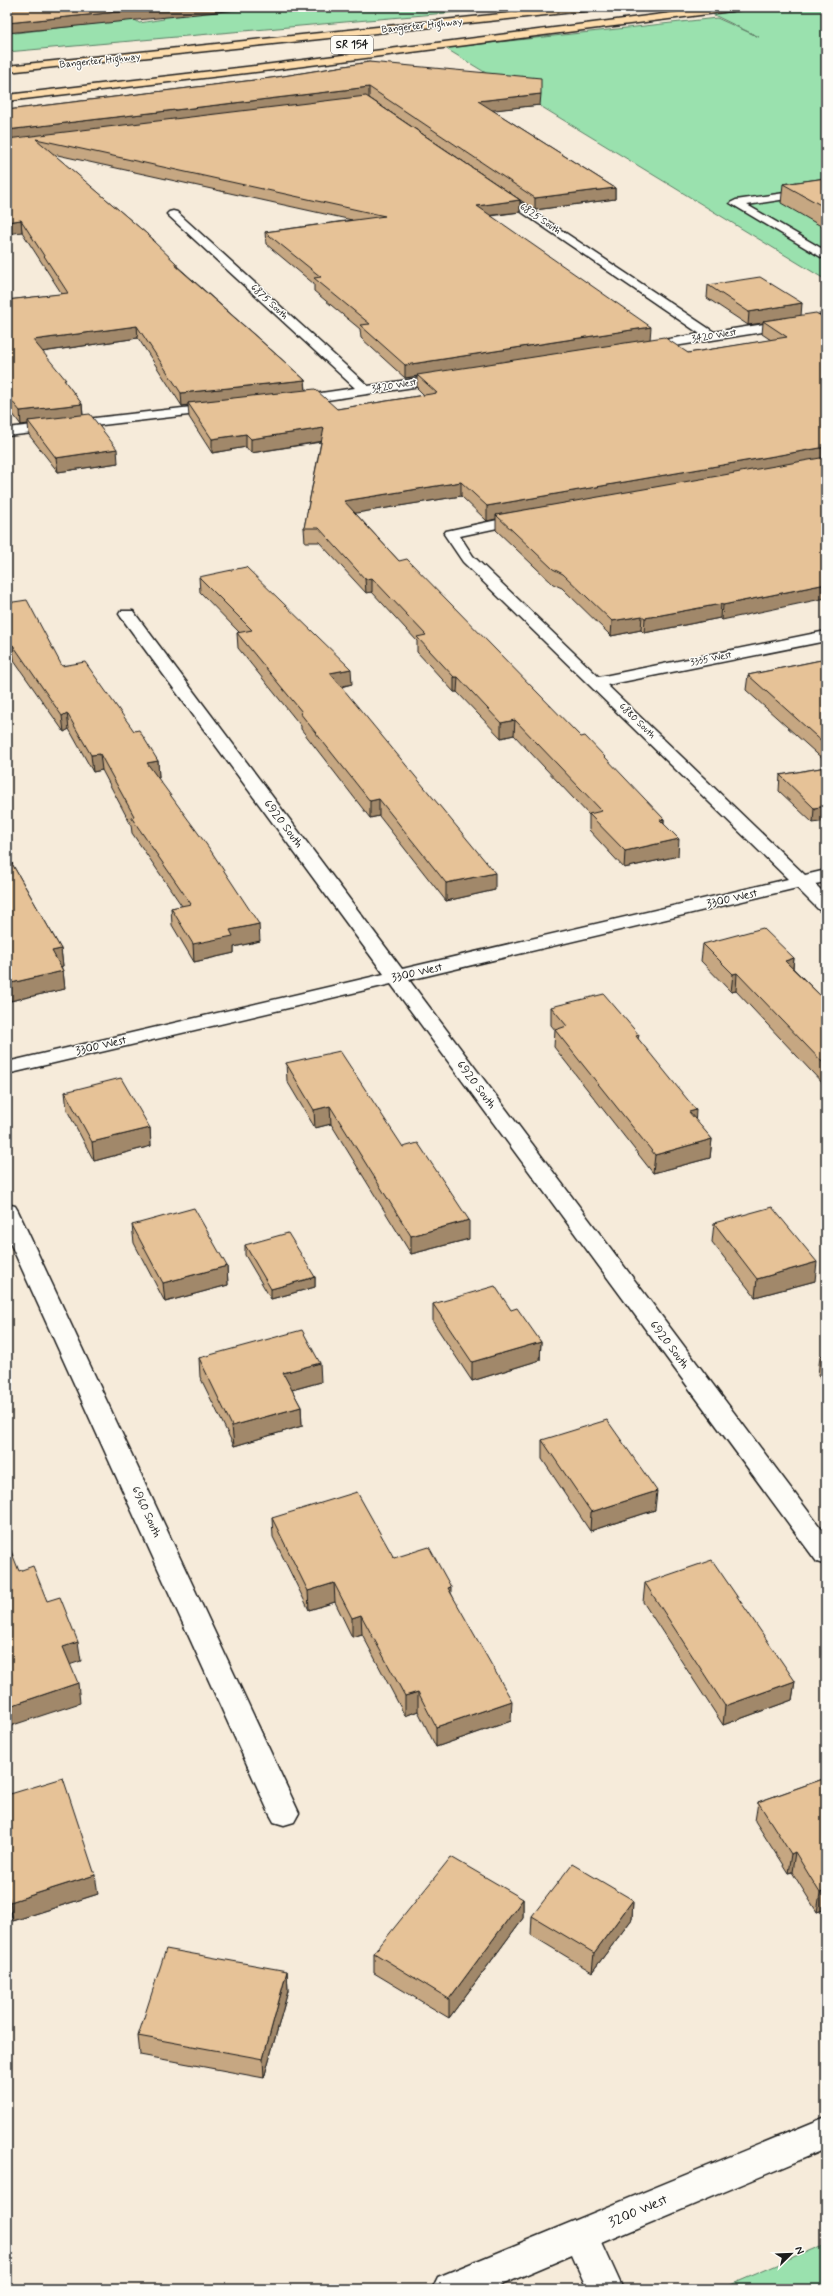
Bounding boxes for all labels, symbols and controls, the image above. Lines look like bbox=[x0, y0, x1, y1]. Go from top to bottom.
street label: Bangerter Highway bbox=[381, 15, 463, 39]
road number: SR 154 bbox=[331, 36, 373, 54]
street label: Bangerter Highway bbox=[59, 50, 141, 74]
street label: 6825 South bbox=[517, 200, 564, 238]
street label: 6875 South bbox=[248, 281, 291, 323]
street label: 3420 West bbox=[691, 326, 737, 346]
street label: 3420 West bbox=[371, 376, 417, 396]
street label: 3335 West bbox=[689, 649, 733, 669]
street label: 6880 South bbox=[616, 700, 659, 742]
street label: 6920 South bbox=[260, 797, 306, 851]
street label: 3300 West bbox=[705, 885, 760, 913]
street label: 3300 West bbox=[390, 959, 445, 987]
street label: 3300 West bbox=[74, 1032, 129, 1060]
street label: 6920 South bbox=[453, 1058, 499, 1112]
street label: 6920 South bbox=[646, 1318, 692, 1372]
street label: 6960 South bbox=[127, 1484, 165, 1540]
street label: 3200 West bbox=[606, 2190, 671, 2231]
north arrow bbox=[771, 2234, 811, 2274]
text: N bbox=[791, 2244, 807, 2257]

